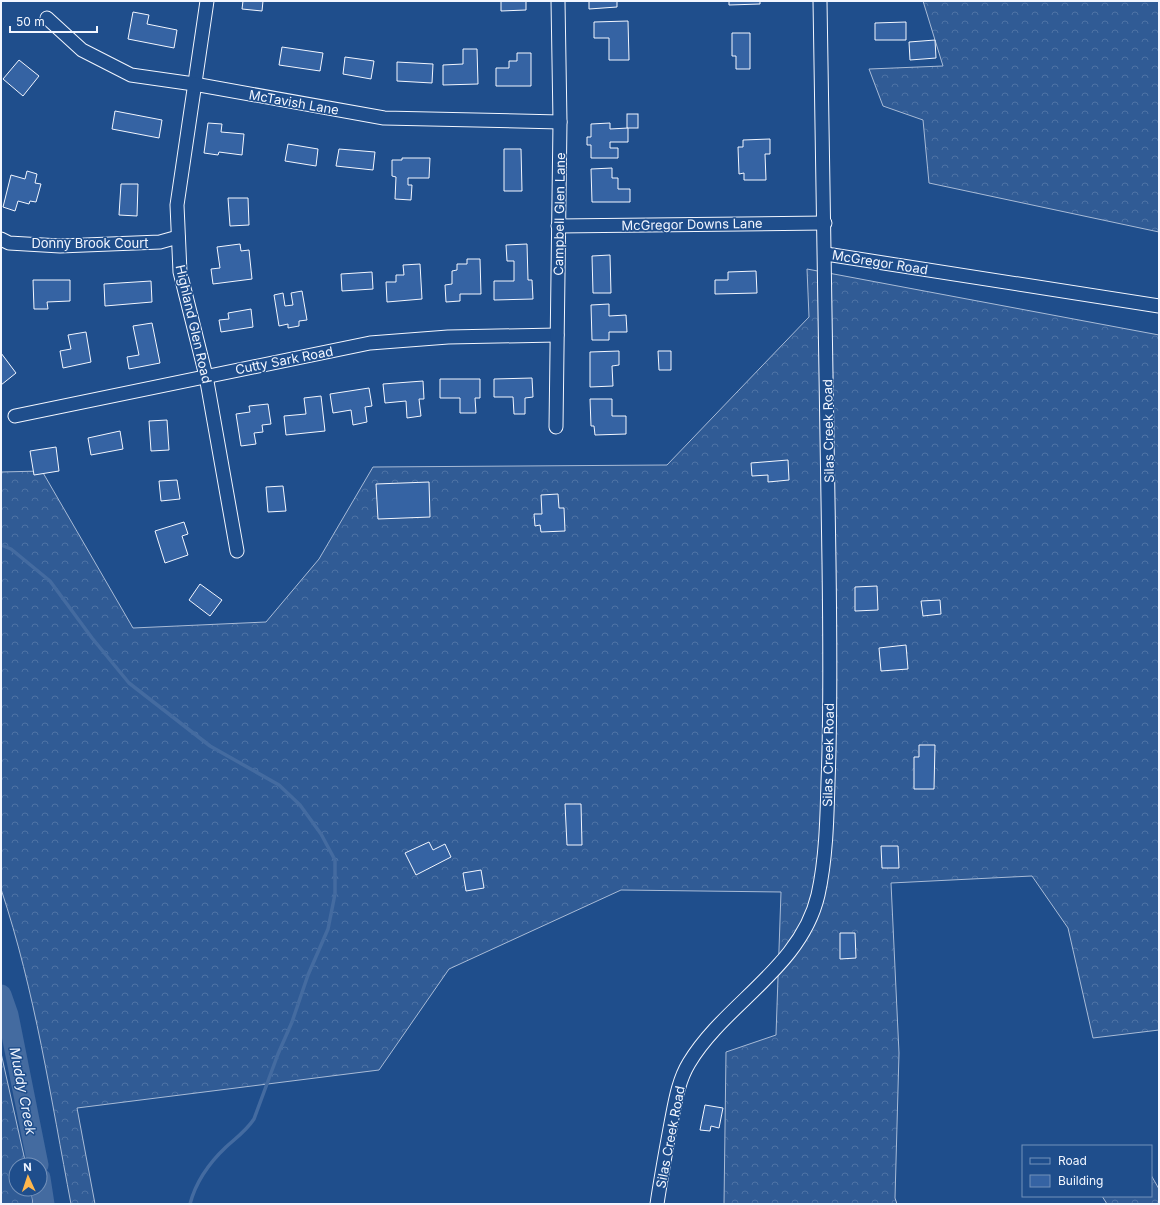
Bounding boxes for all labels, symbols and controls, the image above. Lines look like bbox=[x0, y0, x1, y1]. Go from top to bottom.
scale bar bbox=[10, 8, 97, 34]
text: 50 m bbox=[16, 14, 45, 29]
street label: McTavish Lane bbox=[248, 86, 340, 118]
street label: Campbell Glen Lane bbox=[550, 152, 568, 276]
street label: McGregor Downs Lane bbox=[621, 215, 763, 233]
street label: Donny Brook Court bbox=[31, 235, 149, 251]
street label: McGregor Road bbox=[831, 247, 929, 277]
street label: Highland Glen Road bbox=[173, 263, 215, 385]
street label: Cutty Sark Road bbox=[234, 343, 334, 377]
street label: Silas Creek Road bbox=[819, 379, 837, 483]
street label: Silas Creek Road bbox=[819, 703, 837, 807]
water label: Muddy Creek bbox=[7, 1046, 40, 1137]
street label: Silas Creek Road bbox=[652, 1084, 688, 1190]
legend bbox=[1022, 1145, 1152, 1197]
text: Road bbox=[1058, 1153, 1087, 1168]
north arrow bbox=[8, 1157, 48, 1197]
text: N bbox=[23, 1160, 32, 1174]
text: Building bbox=[1058, 1173, 1103, 1188]

